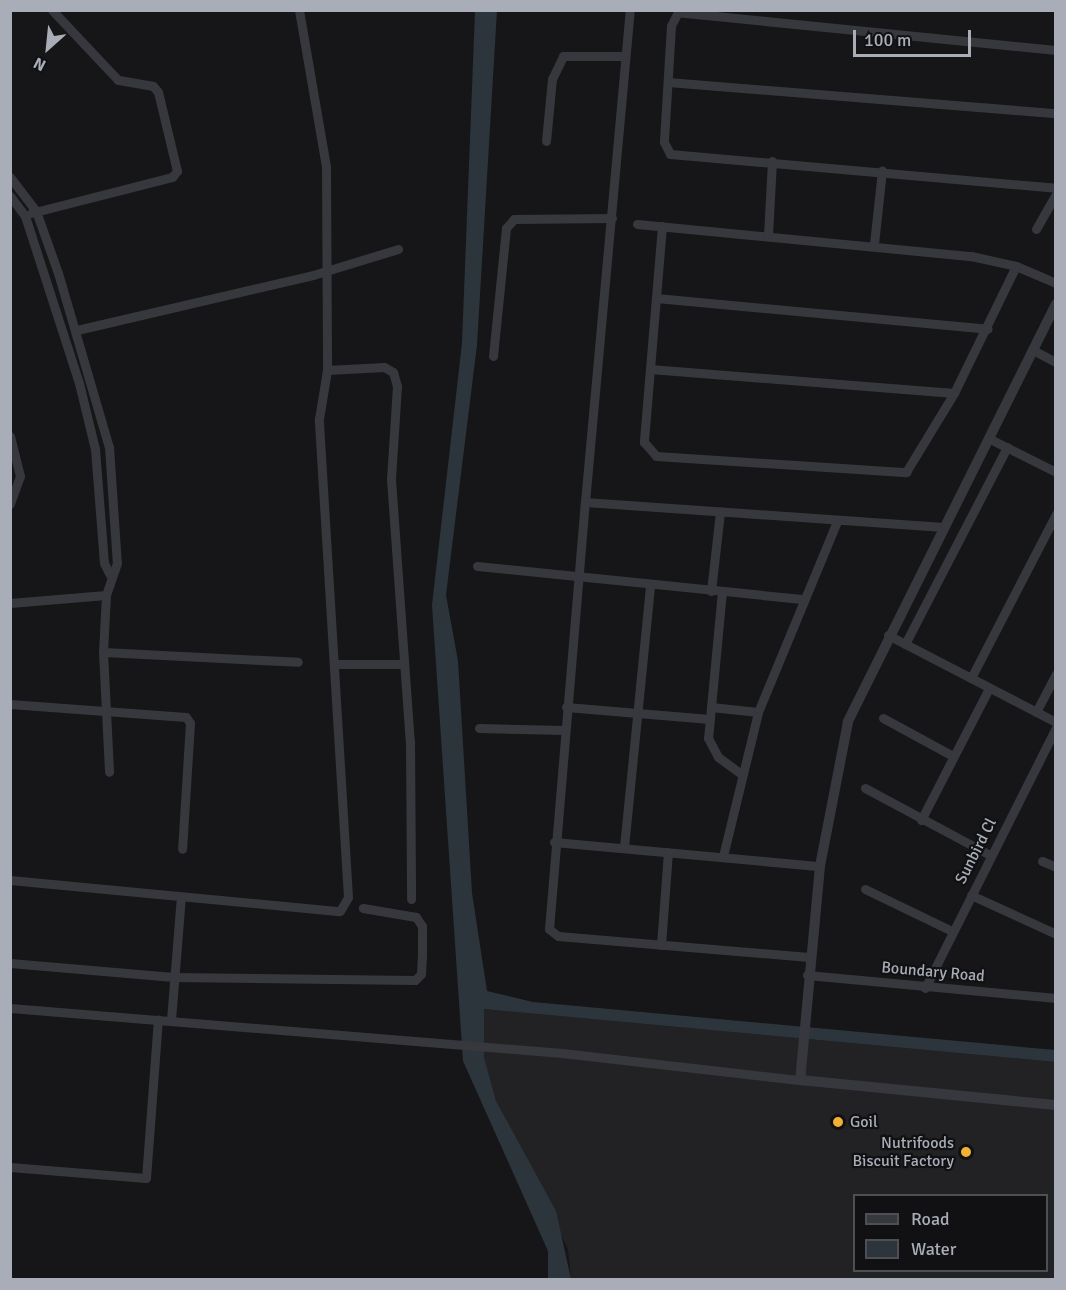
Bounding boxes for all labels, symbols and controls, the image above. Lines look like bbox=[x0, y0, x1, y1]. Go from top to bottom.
north arrow bbox=[18, 18, 78, 78]
scale bar bbox=[856, 18, 974, 56]
text: 100 m bbox=[864, 29, 911, 51]
text: N bbox=[30, 53, 49, 75]
street label: Sunbird Cl bbox=[951, 815, 1001, 887]
street label: Boundary Road bbox=[881, 958, 985, 986]
place label: Goil bbox=[850, 1112, 878, 1132]
marker: Goil bbox=[831, 1115, 845, 1129]
place label: Nutrifoods Biscuit Factory bbox=[852, 1133, 954, 1171]
marker: Nutrifoods Biscuit Factory bbox=[959, 1145, 973, 1159]
legend bbox=[853, 1194, 1048, 1272]
text: Road bbox=[911, 1208, 950, 1230]
text: Water bbox=[911, 1238, 956, 1260]

